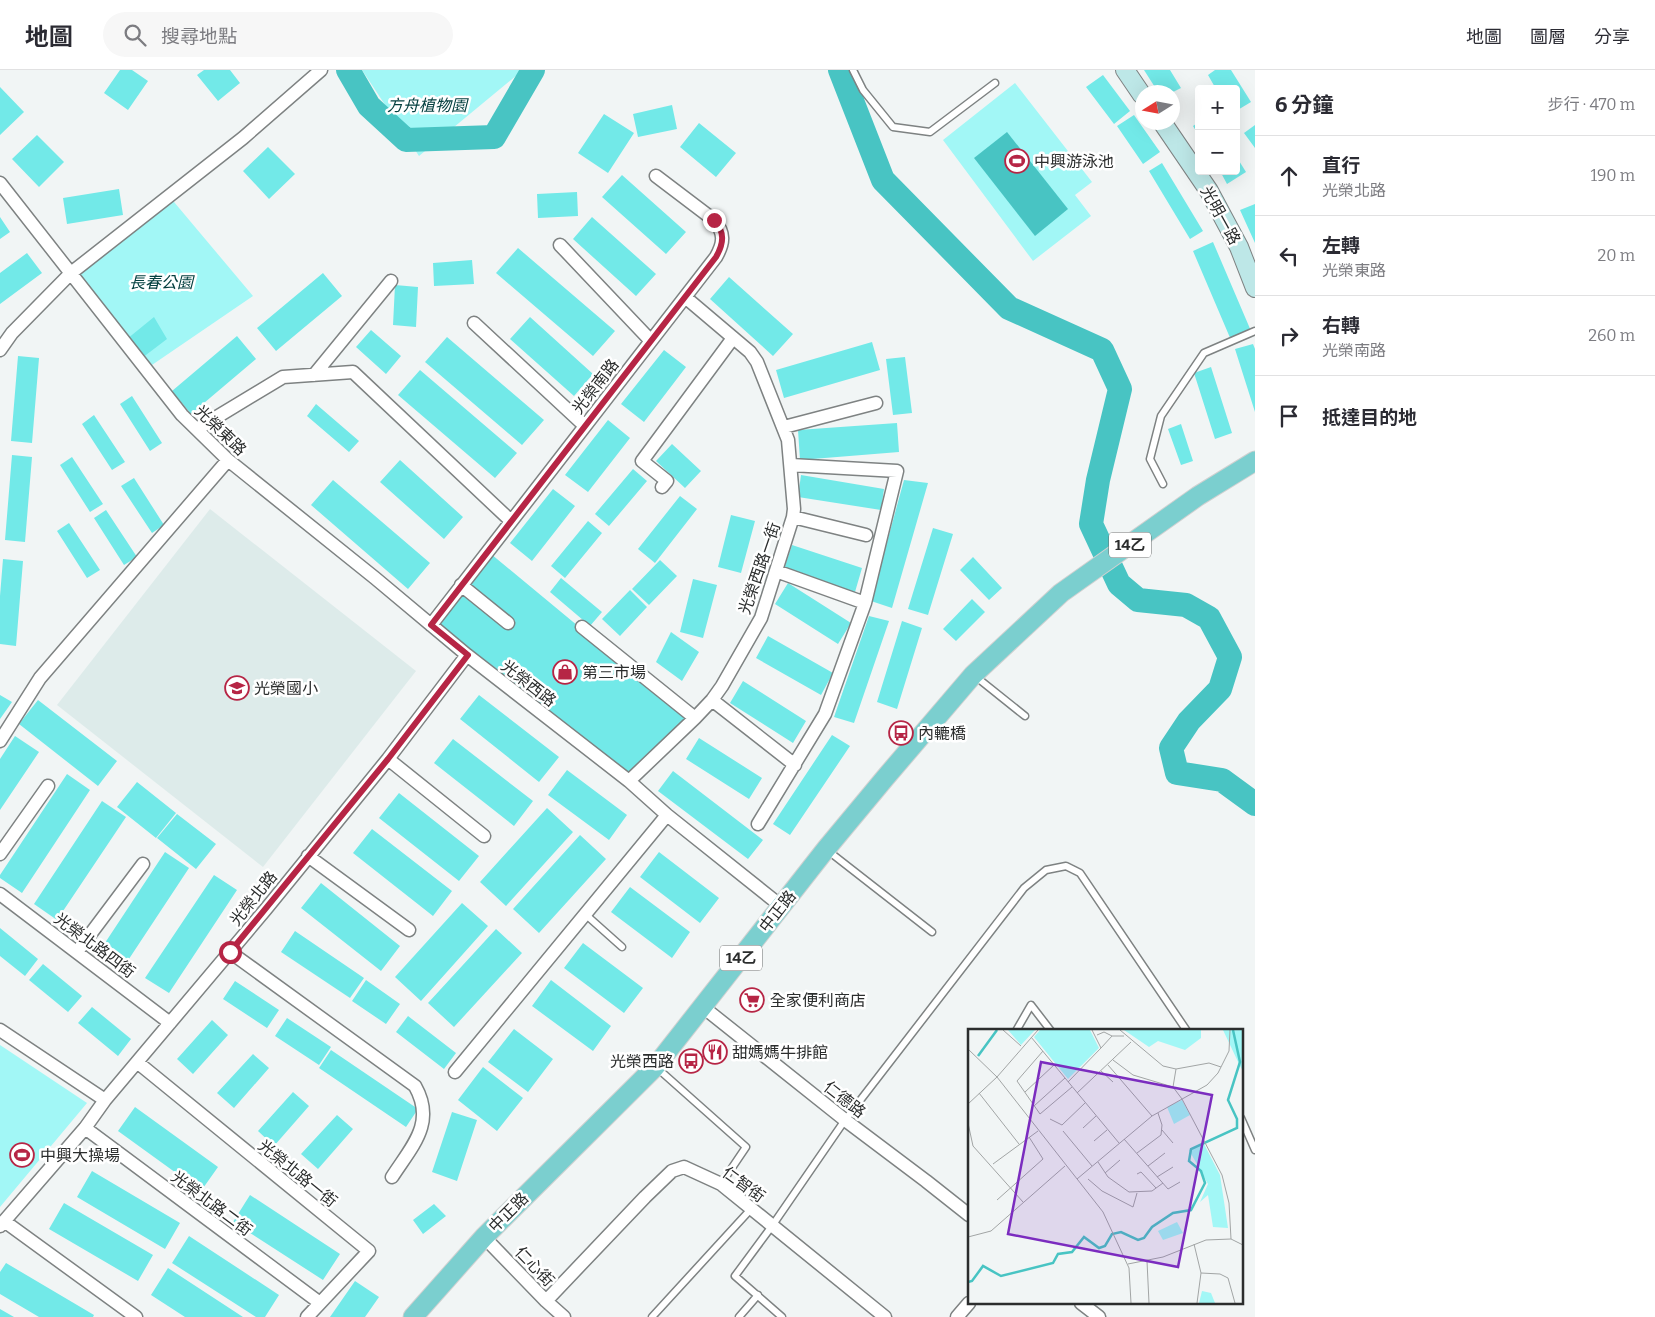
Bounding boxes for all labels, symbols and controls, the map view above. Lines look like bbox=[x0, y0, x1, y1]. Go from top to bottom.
search box bbox=[103, 12, 453, 57]
icon: search bbox=[121, 21, 149, 49]
text: 地圖 bbox=[25, 23, 73, 51]
text: 搜尋地點 bbox=[161, 25, 237, 48]
text: 地圖 bbox=[1466, 26, 1502, 48]
text: 圖層 bbox=[1530, 26, 1566, 48]
text: 分享 bbox=[1594, 26, 1630, 48]
north arrow bbox=[1135, 85, 1180, 130]
map controls bbox=[1195, 85, 1240, 175]
button: + bbox=[1195, 85, 1240, 130]
text: 6 分鐘 bbox=[1275, 92, 1333, 118]
text: 步行 · 470 m bbox=[1548, 95, 1635, 114]
park label: 方舟植物園 bbox=[387, 96, 469, 115]
button: − bbox=[1195, 130, 1240, 175]
sports icon: 中興游泳池 bbox=[1004, 148, 1030, 174]
place label: 中興游泳池 bbox=[1034, 152, 1114, 171]
text: 直行 bbox=[1322, 154, 1360, 177]
icon: ahead bbox=[1275, 162, 1303, 190]
text: 190 m bbox=[1590, 166, 1635, 185]
text: 光榮北路 bbox=[1322, 181, 1386, 200]
street label: 光明一路 bbox=[1197, 183, 1244, 248]
route end bbox=[703, 209, 726, 232]
text: 左轉 bbox=[1322, 234, 1360, 257]
icon: left bbox=[1275, 242, 1303, 270]
text: 20 m bbox=[1598, 246, 1635, 265]
text: 光榮東路 bbox=[1322, 261, 1386, 280]
park label: 長春公園 bbox=[129, 273, 195, 292]
text: 右轉 bbox=[1322, 314, 1360, 337]
icon: right bbox=[1275, 322, 1303, 350]
text: 260 m bbox=[1588, 326, 1635, 345]
text: 光榮南路 bbox=[1322, 341, 1386, 360]
street label: 光榮南路 bbox=[568, 355, 623, 417]
street label: 光榮東路 bbox=[191, 401, 250, 459]
icon: arrive bbox=[1275, 402, 1303, 430]
text: 抵達目的地 bbox=[1322, 406, 1417, 429]
street label: 光榮西路一街 bbox=[735, 520, 784, 617]
road number: 14乙 bbox=[1109, 532, 1151, 558]
street label: 光榮西路 bbox=[498, 656, 560, 711]
shop icon: 第三市場 bbox=[552, 659, 578, 685]
place label: 第三市場 bbox=[582, 663, 646, 682]
school or university icon: 光榮國小 bbox=[224, 675, 250, 701]
place label: 光榮國小 bbox=[254, 679, 318, 698]
bus stop icon: 內轆橋 bbox=[888, 720, 914, 746]
place label: 內轆橋 bbox=[918, 724, 966, 743]
street label: 光榮北路 bbox=[226, 867, 281, 929]
street label: 中正路 bbox=[755, 887, 800, 936]
street label: 光榮北路四街 bbox=[51, 909, 139, 982]
route start bbox=[219, 941, 242, 964]
road number: 14乙 bbox=[720, 946, 762, 970]
supermarket icon: 全家便利商店 bbox=[739, 987, 765, 1013]
place label: 全家便利商店 bbox=[770, 991, 866, 1010]
inset map bbox=[968, 1029, 1242, 1304]
restaurant icon: 甜媽媽牛排館 bbox=[702, 1039, 728, 1065]
place label: 甜媽媽牛排館 bbox=[732, 1043, 828, 1062]
bus stop icon: 光榮西路 bbox=[678, 1048, 704, 1074]
place label: 光榮西路 bbox=[610, 1052, 674, 1071]
street label: 仁德路 bbox=[820, 1077, 869, 1122]
street label: 光榮北路一街 bbox=[254, 1136, 341, 1211]
sports icon: 中興大操場 bbox=[9, 1142, 35, 1168]
place label: 中興大操場 bbox=[40, 1146, 120, 1165]
street label: 仁智街 bbox=[719, 1163, 769, 1206]
street label: 光榮北路二街 bbox=[168, 1167, 256, 1240]
street label: 中正路 bbox=[485, 1189, 532, 1236]
street label: 仁心街 bbox=[511, 1242, 558, 1290]

